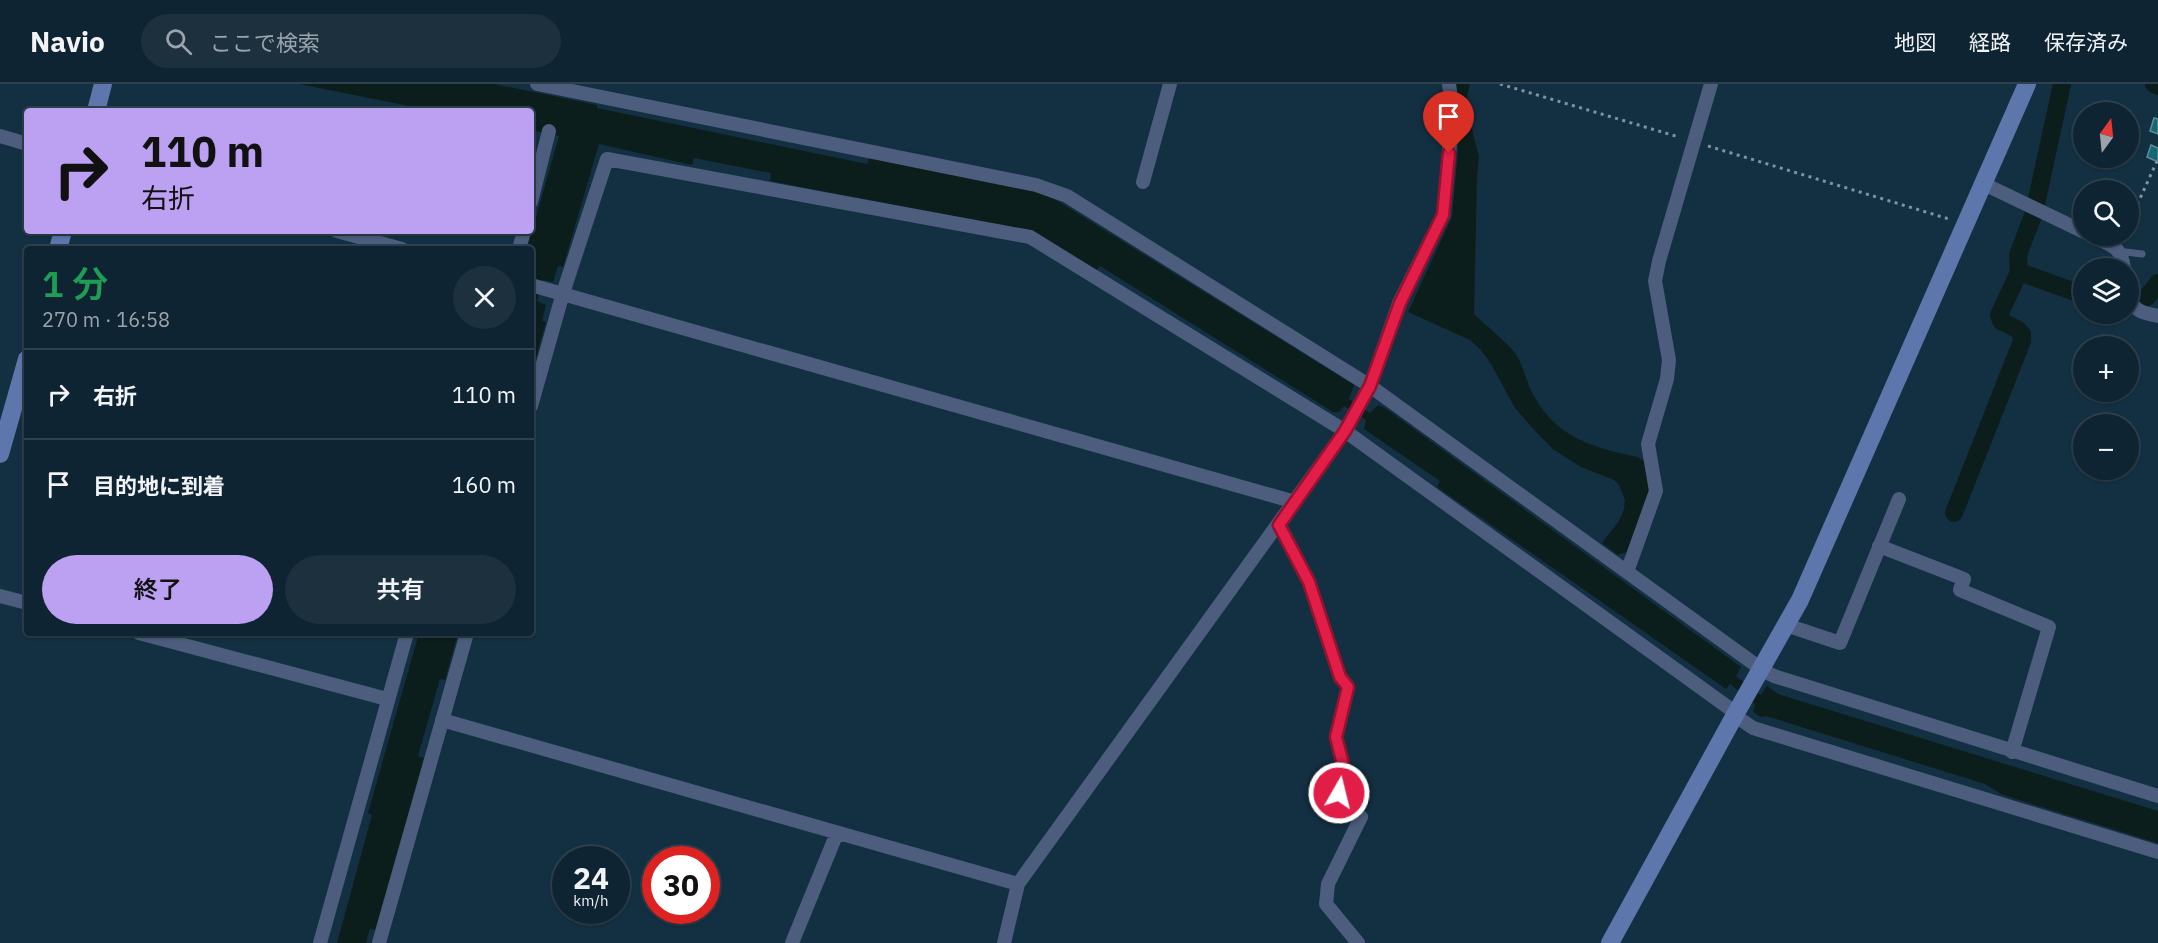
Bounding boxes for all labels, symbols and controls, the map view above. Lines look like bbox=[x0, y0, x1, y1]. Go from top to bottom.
search box bbox=[141, 14, 561, 68]
text: Navio bbox=[30, 23, 105, 60]
icon: search bbox=[162, 25, 195, 58]
text: ここで検索 bbox=[210, 28, 320, 57]
text: 地図 bbox=[1894, 28, 1936, 56]
text: 経路 bbox=[1969, 28, 2011, 56]
text: 保存済み bbox=[2044, 28, 2128, 56]
pin bbox=[1423, 91, 1474, 153]
icon: arrive bbox=[1432, 100, 1465, 133]
north arrow bbox=[2073, 102, 2139, 168]
map controls bbox=[2073, 102, 2139, 480]
text: 110 m bbox=[141, 124, 264, 179]
icon: right bbox=[42, 132, 120, 210]
text: 右折 bbox=[141, 180, 195, 215]
button: search bbox=[2073, 180, 2139, 246]
button: layers bbox=[2073, 258, 2139, 324]
text: 1 分 bbox=[42, 260, 108, 307]
button: close bbox=[453, 266, 516, 329]
text: 270 m · 16:58 bbox=[42, 306, 170, 333]
button: + bbox=[2073, 336, 2139, 402]
icon: right bbox=[42, 378, 75, 411]
text: 110 m bbox=[452, 380, 516, 409]
text: 右折 bbox=[93, 381, 137, 410]
button: − bbox=[2073, 414, 2139, 480]
icon: arrive bbox=[42, 468, 75, 501]
text: 160 m bbox=[452, 470, 516, 499]
text: 目的地に到着 bbox=[93, 471, 225, 500]
button: 終了 bbox=[42, 555, 273, 624]
button: 共有 bbox=[285, 555, 516, 624]
position arrow bbox=[1307, 761, 1371, 825]
speed limit sign: 30 bbox=[642, 846, 720, 924]
text: 24 bbox=[573, 858, 609, 897]
text: km/h bbox=[573, 891, 609, 910]

